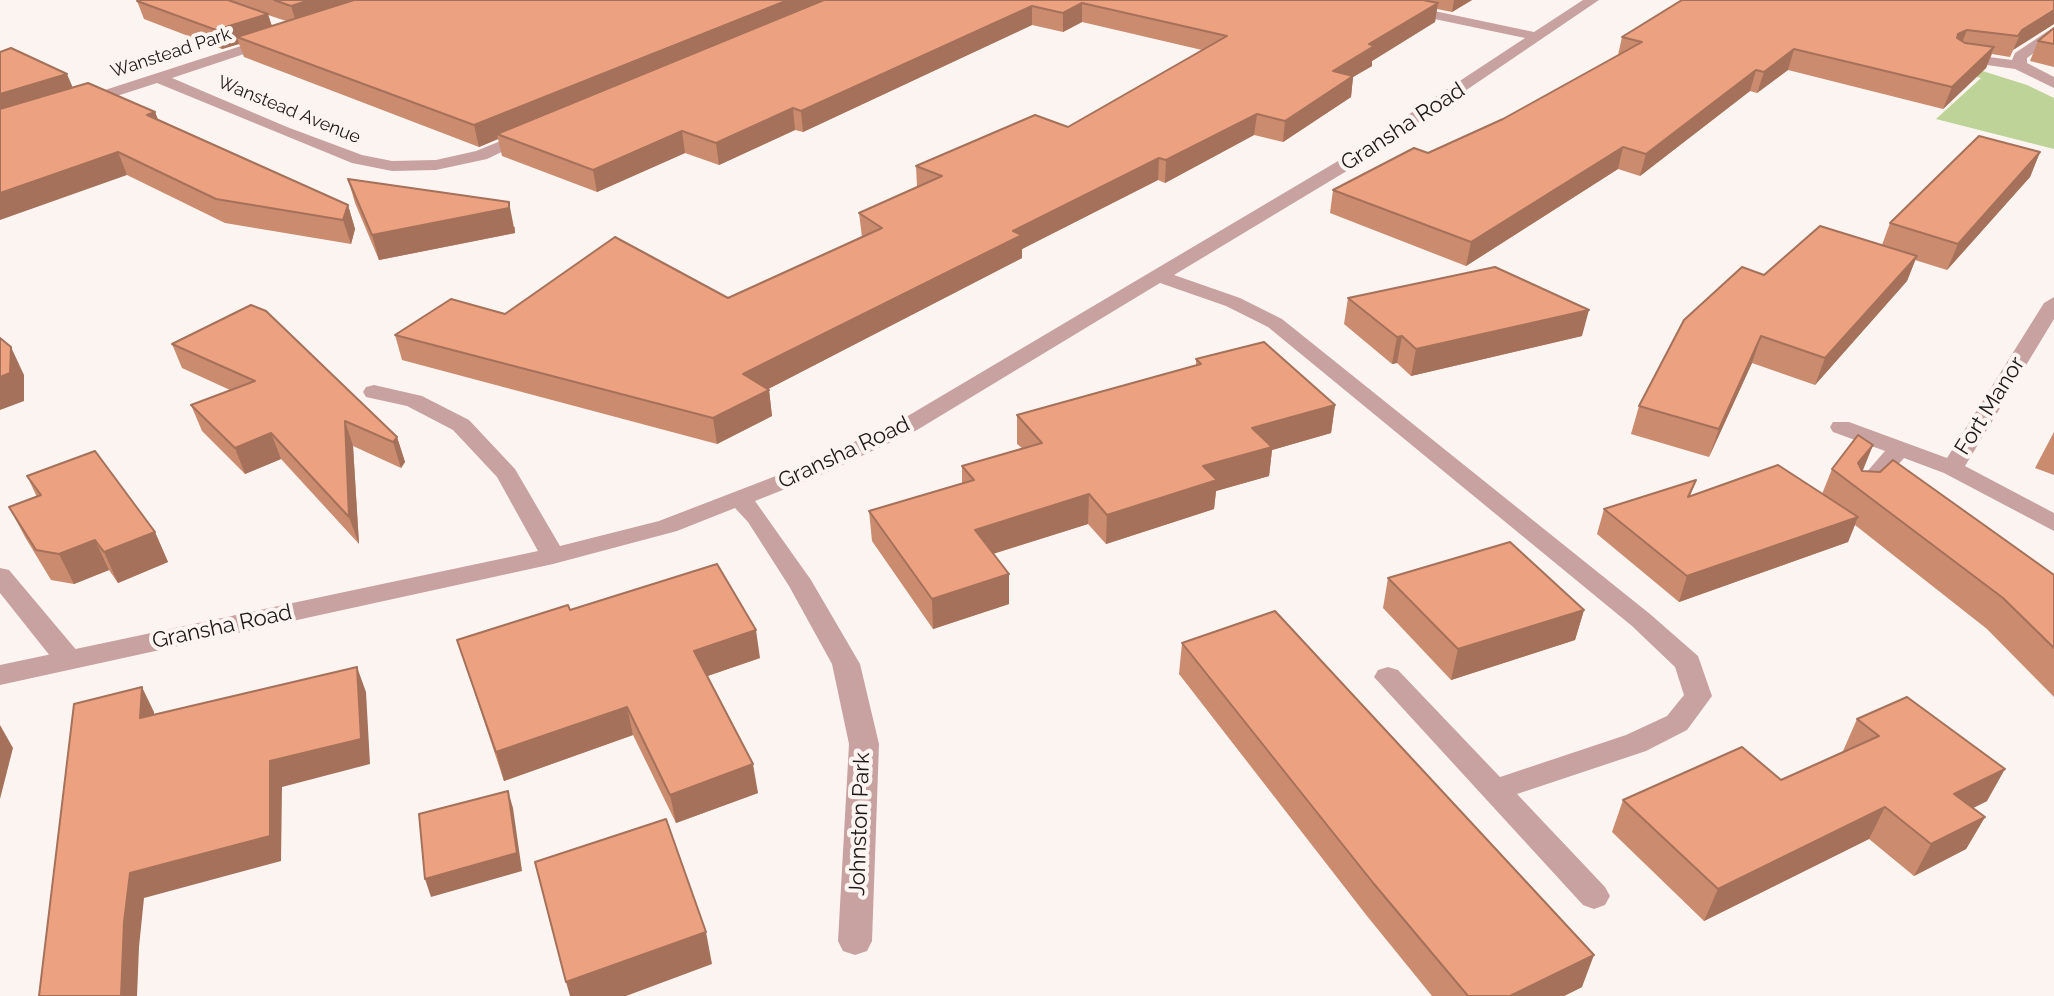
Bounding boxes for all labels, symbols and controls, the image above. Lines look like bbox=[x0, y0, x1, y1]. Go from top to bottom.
street label: Wanstead Park bbox=[108, 23, 234, 83]
street label: Wanstead Avenue bbox=[214, 72, 364, 148]
street label: Gransha Road bbox=[1336, 77, 1470, 177]
street label: Fort Manor bbox=[1949, 352, 2031, 460]
street label: Gransha Road bbox=[774, 411, 914, 495]
street label: Gransha Road bbox=[150, 599, 294, 655]
street label: Johnston Park bbox=[844, 752, 876, 896]

